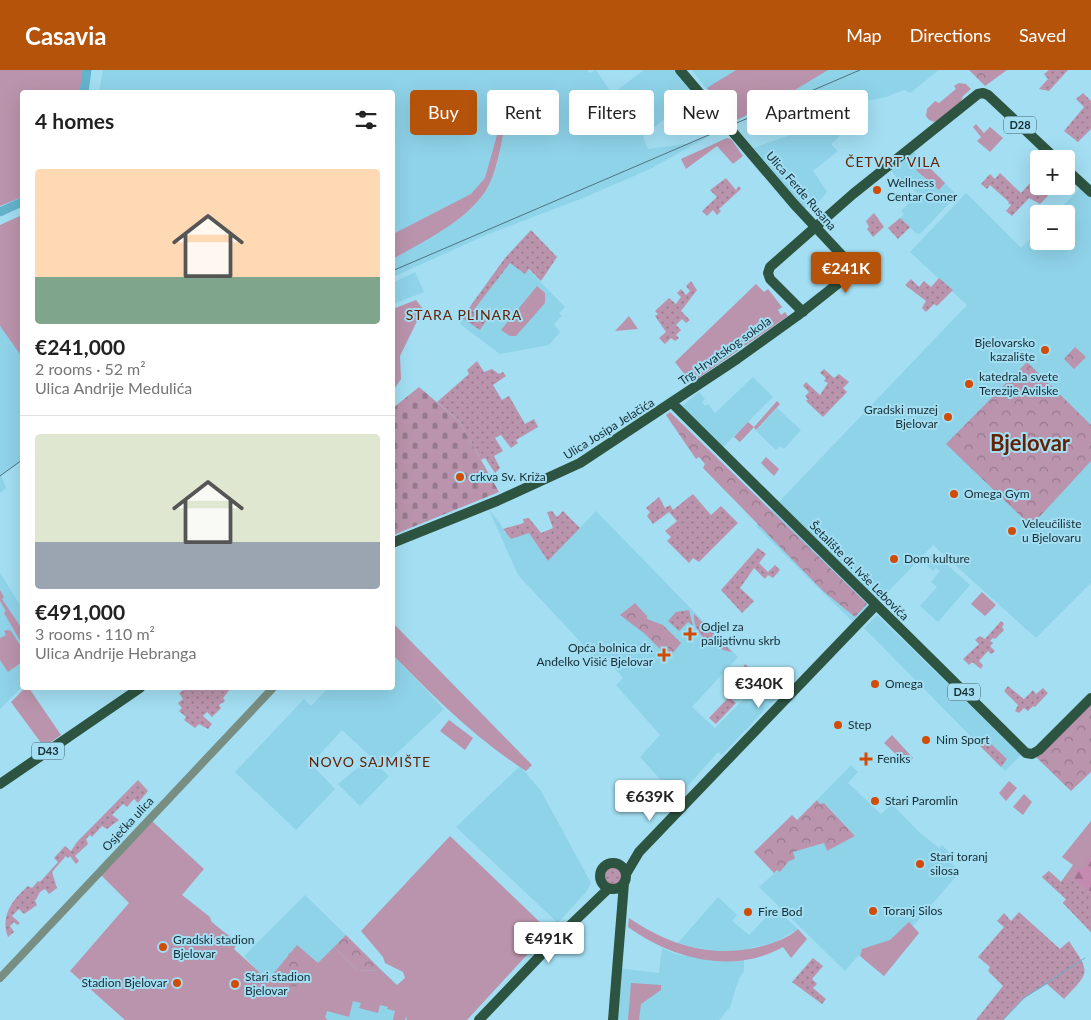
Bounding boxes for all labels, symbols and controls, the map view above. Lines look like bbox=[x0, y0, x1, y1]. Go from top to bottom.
text: Casavia bbox=[25, 21, 106, 50]
text: Map bbox=[846, 24, 882, 46]
text: Directions bbox=[910, 24, 991, 46]
text: Saved bbox=[1019, 24, 1066, 46]
chip: Buy bbox=[410, 90, 477, 135]
chip: Rent bbox=[487, 90, 559, 135]
chip: Filters bbox=[569, 90, 654, 135]
chip: New bbox=[664, 90, 737, 135]
chip: Apartment bbox=[747, 90, 868, 135]
icon: filters bbox=[352, 106, 380, 134]
text: 4 homes bbox=[35, 108, 114, 133]
road number: D28 bbox=[1004, 116, 1036, 134]
street label: Ulica Ferde Rusana bbox=[763, 148, 840, 233]
map controls bbox=[1030, 150, 1075, 250]
button: + bbox=[1030, 150, 1075, 195]
district label: ČETVRT VILA bbox=[845, 153, 941, 170]
place label: Wellness Centar Coner bbox=[887, 175, 958, 204]
marker: Wellness Centar Coner bbox=[871, 184, 883, 196]
icon: home bbox=[163, 201, 253, 291]
button: − bbox=[1030, 205, 1075, 250]
pin: €241K bbox=[811, 252, 881, 294]
text: €241K bbox=[822, 258, 870, 277]
district label: STARA PLINARA bbox=[406, 306, 522, 323]
street label: Trg Hrvatskog sokola bbox=[676, 313, 774, 388]
text: €241,000 bbox=[35, 334, 125, 359]
place label: Bjelovarsko kazalište bbox=[975, 335, 1035, 364]
marker: Bjelovarsko kazalište bbox=[1039, 344, 1051, 356]
text: 2 rooms · 52 m² bbox=[35, 359, 146, 378]
place label: katedrala svete Terezije Avilske bbox=[979, 369, 1058, 398]
text: Ulica Andrije Medulića bbox=[35, 378, 192, 397]
marker: katedrala svete Terezije Avilske bbox=[963, 378, 975, 390]
street label: Ulica Josipa Jelačića bbox=[561, 395, 657, 463]
place label: Gradski muzej Bjelovar bbox=[864, 402, 939, 431]
marker: Gradski muzej Bjelovar bbox=[942, 411, 954, 423]
district label: Bjelovar bbox=[990, 429, 1071, 456]
icon: home bbox=[163, 467, 253, 557]
place label: crkva Sv. Križa bbox=[470, 469, 546, 484]
marker: crkva Sv. Križa bbox=[454, 471, 466, 483]
place label: Omega Gym bbox=[964, 486, 1030, 501]
marker: Omega Gym bbox=[948, 488, 960, 500]
place label: Veleučilište u Bjelovaru bbox=[1022, 516, 1082, 545]
street label: Šetalište dr. Ivše Lebovića bbox=[807, 518, 912, 623]
marker: Veleučilište u Bjelovaru bbox=[1006, 525, 1018, 537]
place label: Dom kulture bbox=[904, 551, 970, 566]
marker: Dom kulture bbox=[888, 553, 900, 565]
text: €491,000 bbox=[35, 599, 125, 624]
place label: Odjel za palijativnu skrb bbox=[701, 619, 781, 648]
text: 3 rooms · 110 m² bbox=[35, 624, 155, 643]
marker: Odjel za palijativnu skrb bbox=[683, 627, 697, 641]
place label: Opća bolnica dr. Anđelko Višić Bjelovar bbox=[537, 640, 654, 669]
text: Ulica Andrije Hebranga bbox=[35, 643, 196, 662]
marker: Opća bolnica dr. Anđelko Višić Bjelovar bbox=[657, 648, 671, 662]
pin: €340K bbox=[724, 666, 794, 709]
text: €340K bbox=[735, 673, 783, 692]
place label: Omega bbox=[885, 676, 923, 691]
marker: Omega bbox=[869, 678, 881, 690]
road number: D43 bbox=[948, 684, 980, 700]
place label: Step bbox=[848, 717, 872, 732]
marker: Step bbox=[832, 719, 844, 731]
place label: Nim Sport bbox=[936, 732, 990, 747]
marker: Nim Sport bbox=[920, 734, 932, 746]
road number: D43 bbox=[32, 742, 64, 759]
place label: Feniks bbox=[877, 751, 910, 766]
marker: Feniks bbox=[859, 752, 873, 766]
district label: NOVO SAJMIŠTE bbox=[309, 753, 431, 770]
pin: €639K bbox=[615, 780, 685, 822]
text: €639K bbox=[626, 786, 674, 805]
street label: Osječka ulica bbox=[99, 793, 157, 854]
place label: Stari Paromlin bbox=[885, 793, 958, 808]
marker: Stari Paromlin bbox=[869, 795, 881, 807]
place label: Stari toranj silosa bbox=[930, 849, 988, 878]
marker: Stari toranj silosa bbox=[914, 858, 926, 870]
place label: Toranj Silos bbox=[883, 903, 942, 918]
place label: Fire Bod bbox=[758, 904, 802, 919]
marker: Toranj Silos bbox=[867, 905, 879, 917]
marker: Fire Bod bbox=[742, 906, 754, 918]
pin: €491K bbox=[514, 922, 584, 964]
text: €491K bbox=[525, 928, 573, 947]
place label: Gradski stadion Bjelovar bbox=[173, 932, 254, 961]
marker: Gradski stadion Bjelovar bbox=[157, 941, 169, 953]
place label: Stari stadion Bjelovar bbox=[245, 969, 310, 998]
place label: Stadion Bjelovar bbox=[82, 975, 168, 990]
marker: Stadion Bjelovar bbox=[171, 977, 183, 989]
marker: Stari stadion Bjelovar bbox=[229, 978, 241, 990]

